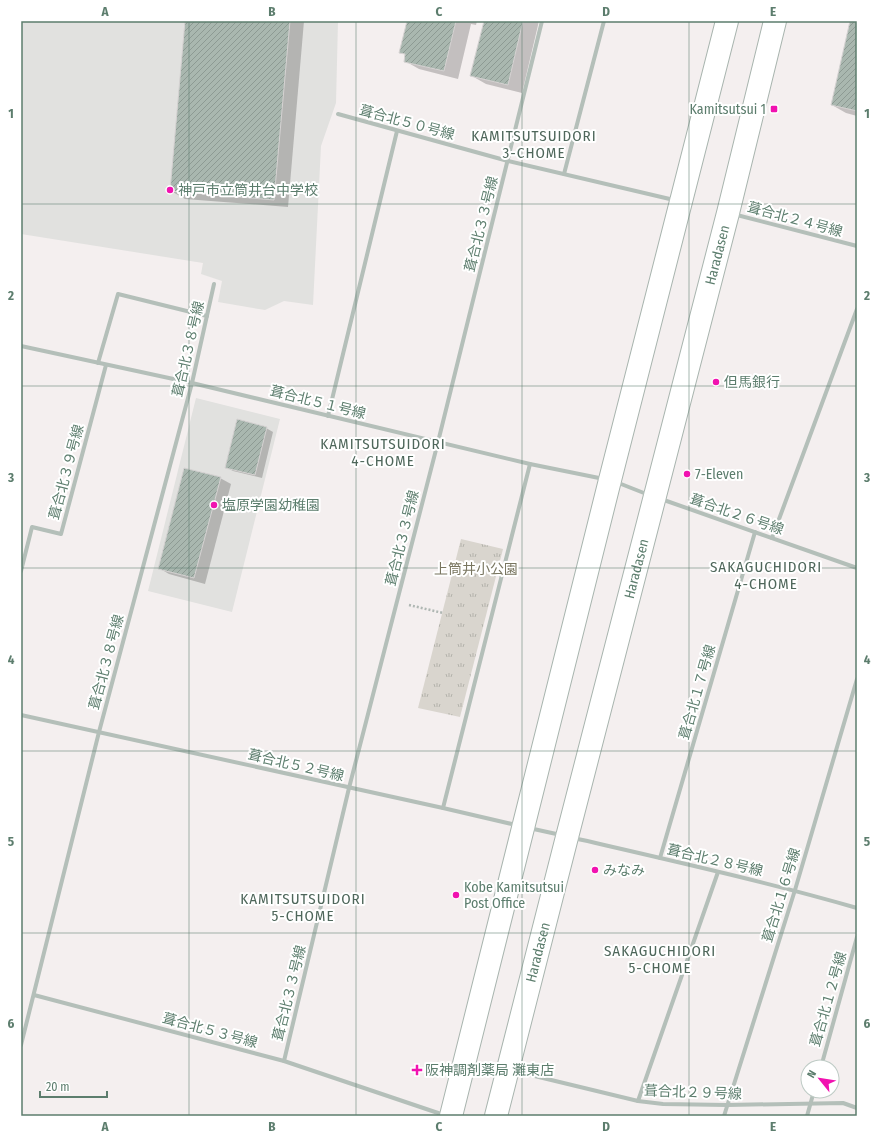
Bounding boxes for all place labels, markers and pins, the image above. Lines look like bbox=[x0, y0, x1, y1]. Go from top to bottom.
place label: Kamitsutsui 1 bbox=[690, 101, 766, 118]
marker: Kamitsutsui 1 bbox=[769, 104, 779, 114]
place label: 神戸市立筒井台中学校 bbox=[178, 182, 318, 199]
marker: 神戸市立筒井台中学校 bbox=[165, 185, 175, 195]
place label: 但馬銀行 bbox=[724, 374, 780, 391]
marker: 但馬銀行 bbox=[711, 377, 721, 387]
place label: 7-Eleven bbox=[695, 466, 743, 483]
marker: 7-Eleven bbox=[682, 469, 692, 479]
place label: 塩原学園幼稚園 bbox=[222, 497, 320, 514]
marker: 塩原学園幼稚園 bbox=[209, 500, 219, 510]
place label: みなみ bbox=[603, 862, 645, 879]
marker: みなみ bbox=[590, 865, 600, 875]
place label: Kobe Kamitsutsui Post Office bbox=[464, 879, 564, 912]
marker: Kobe Kamitsutsui Post Office bbox=[451, 890, 461, 900]
place label: 阪神調剤薬局 灘東店 bbox=[425, 1062, 554, 1079]
marker: 阪神調剤薬局 灘東店 bbox=[412, 1065, 422, 1075]

